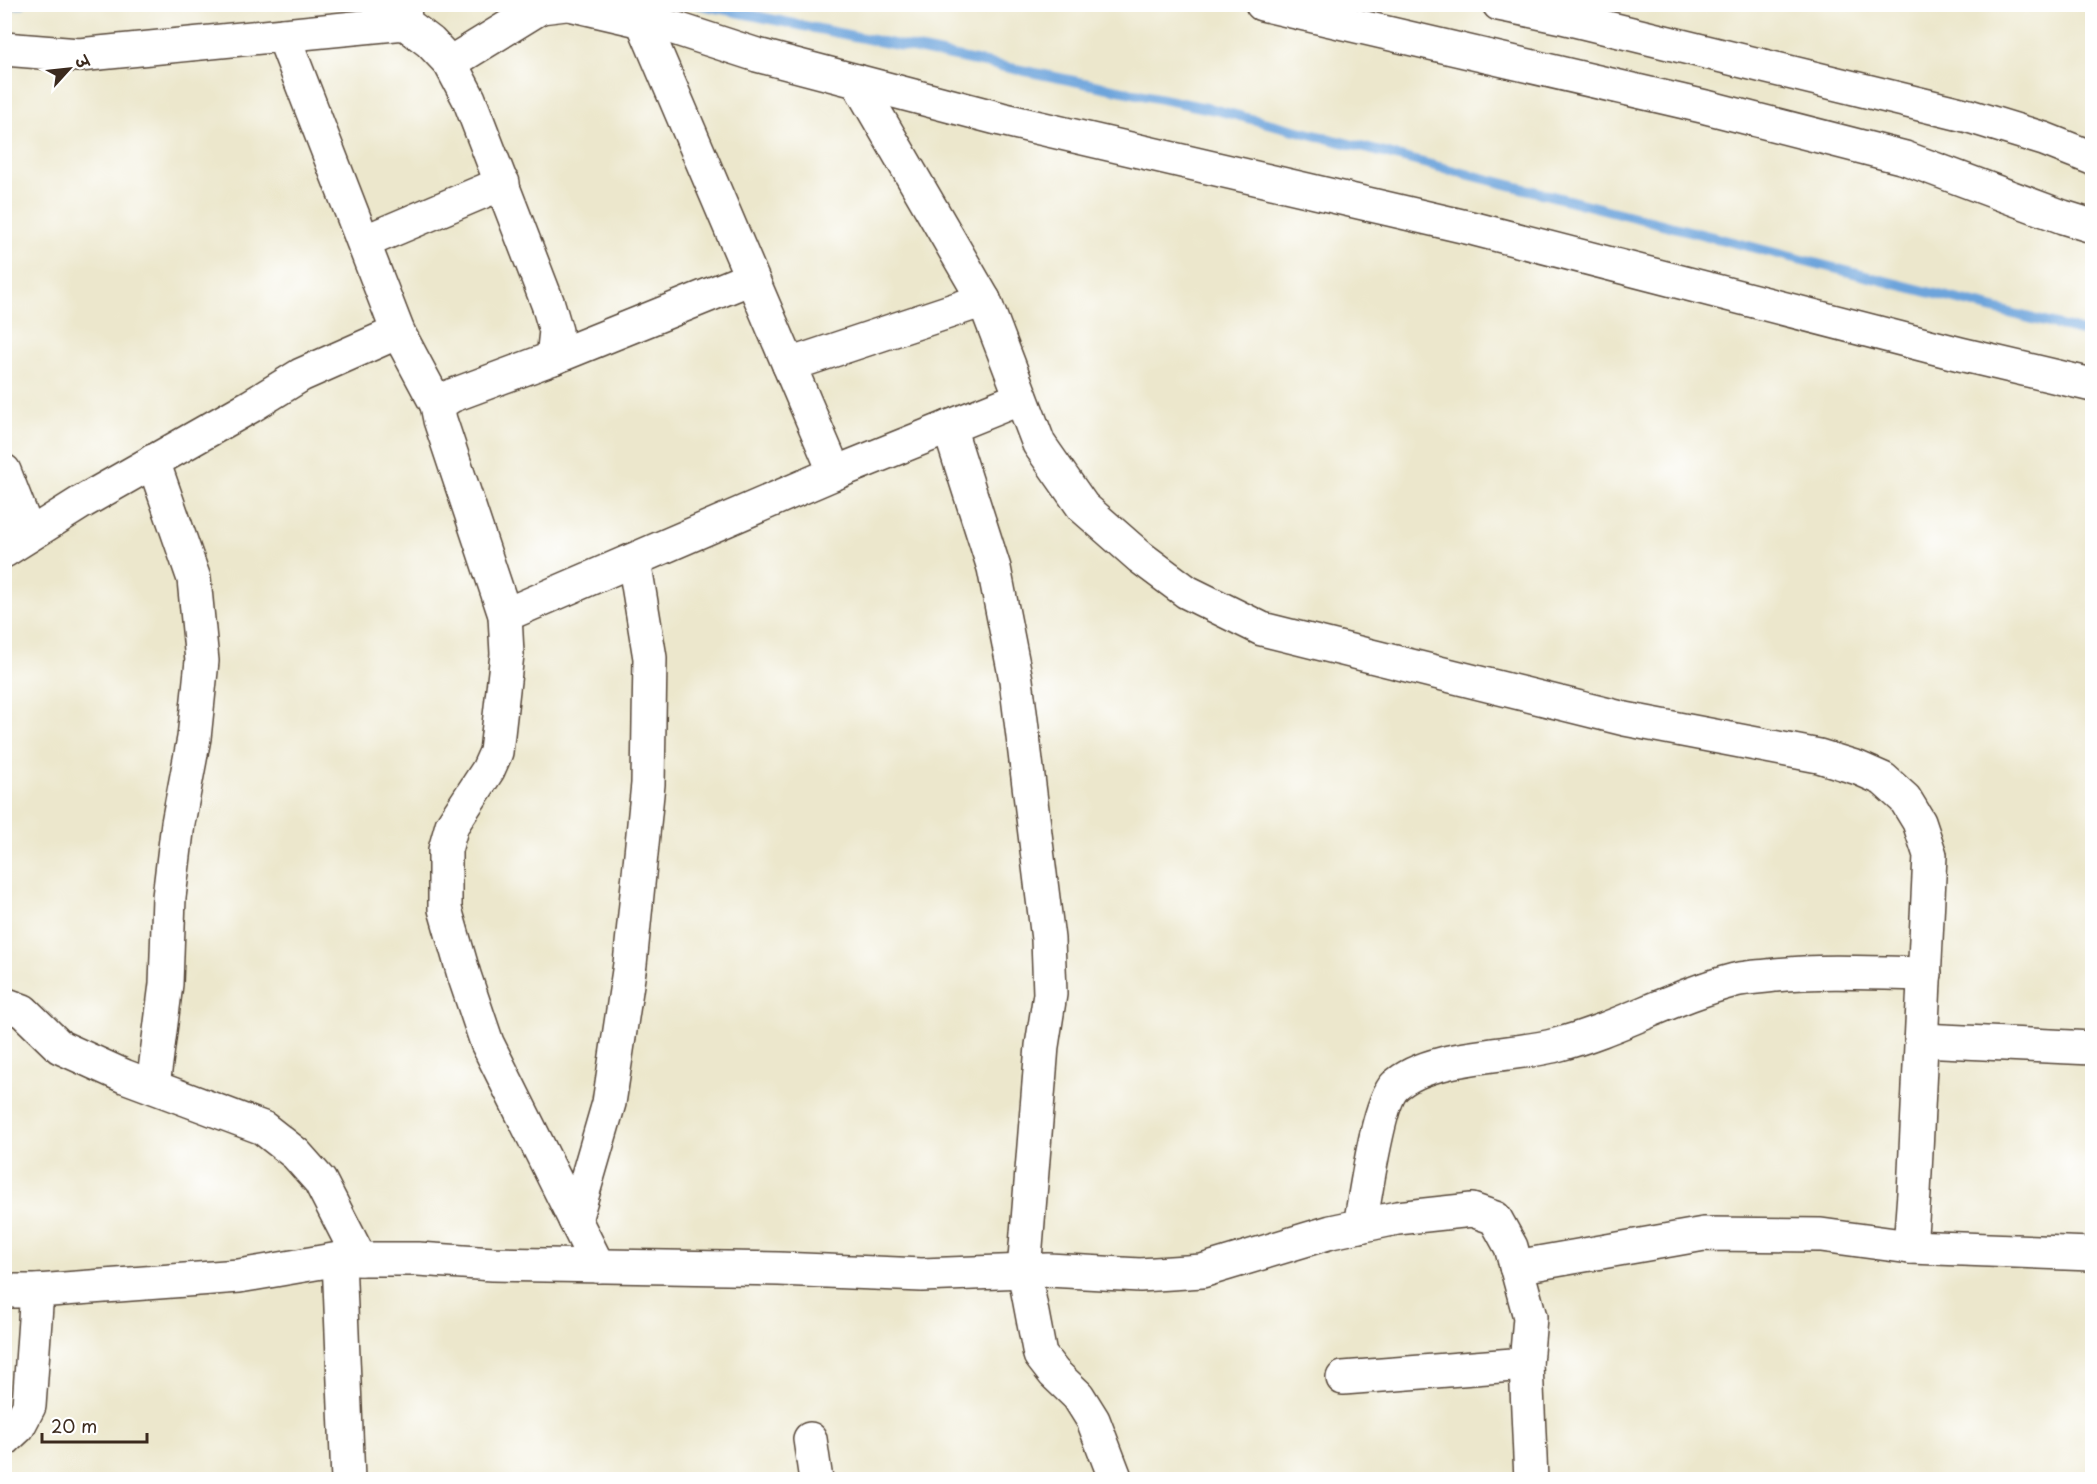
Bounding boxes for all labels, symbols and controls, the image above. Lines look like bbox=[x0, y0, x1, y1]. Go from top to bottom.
north arrow bbox=[39, 39, 99, 99]
text: उ bbox=[69, 50, 97, 73]
scale bar bbox=[42, 1406, 147, 1444]
text: 20 m bbox=[51, 1412, 97, 1439]

